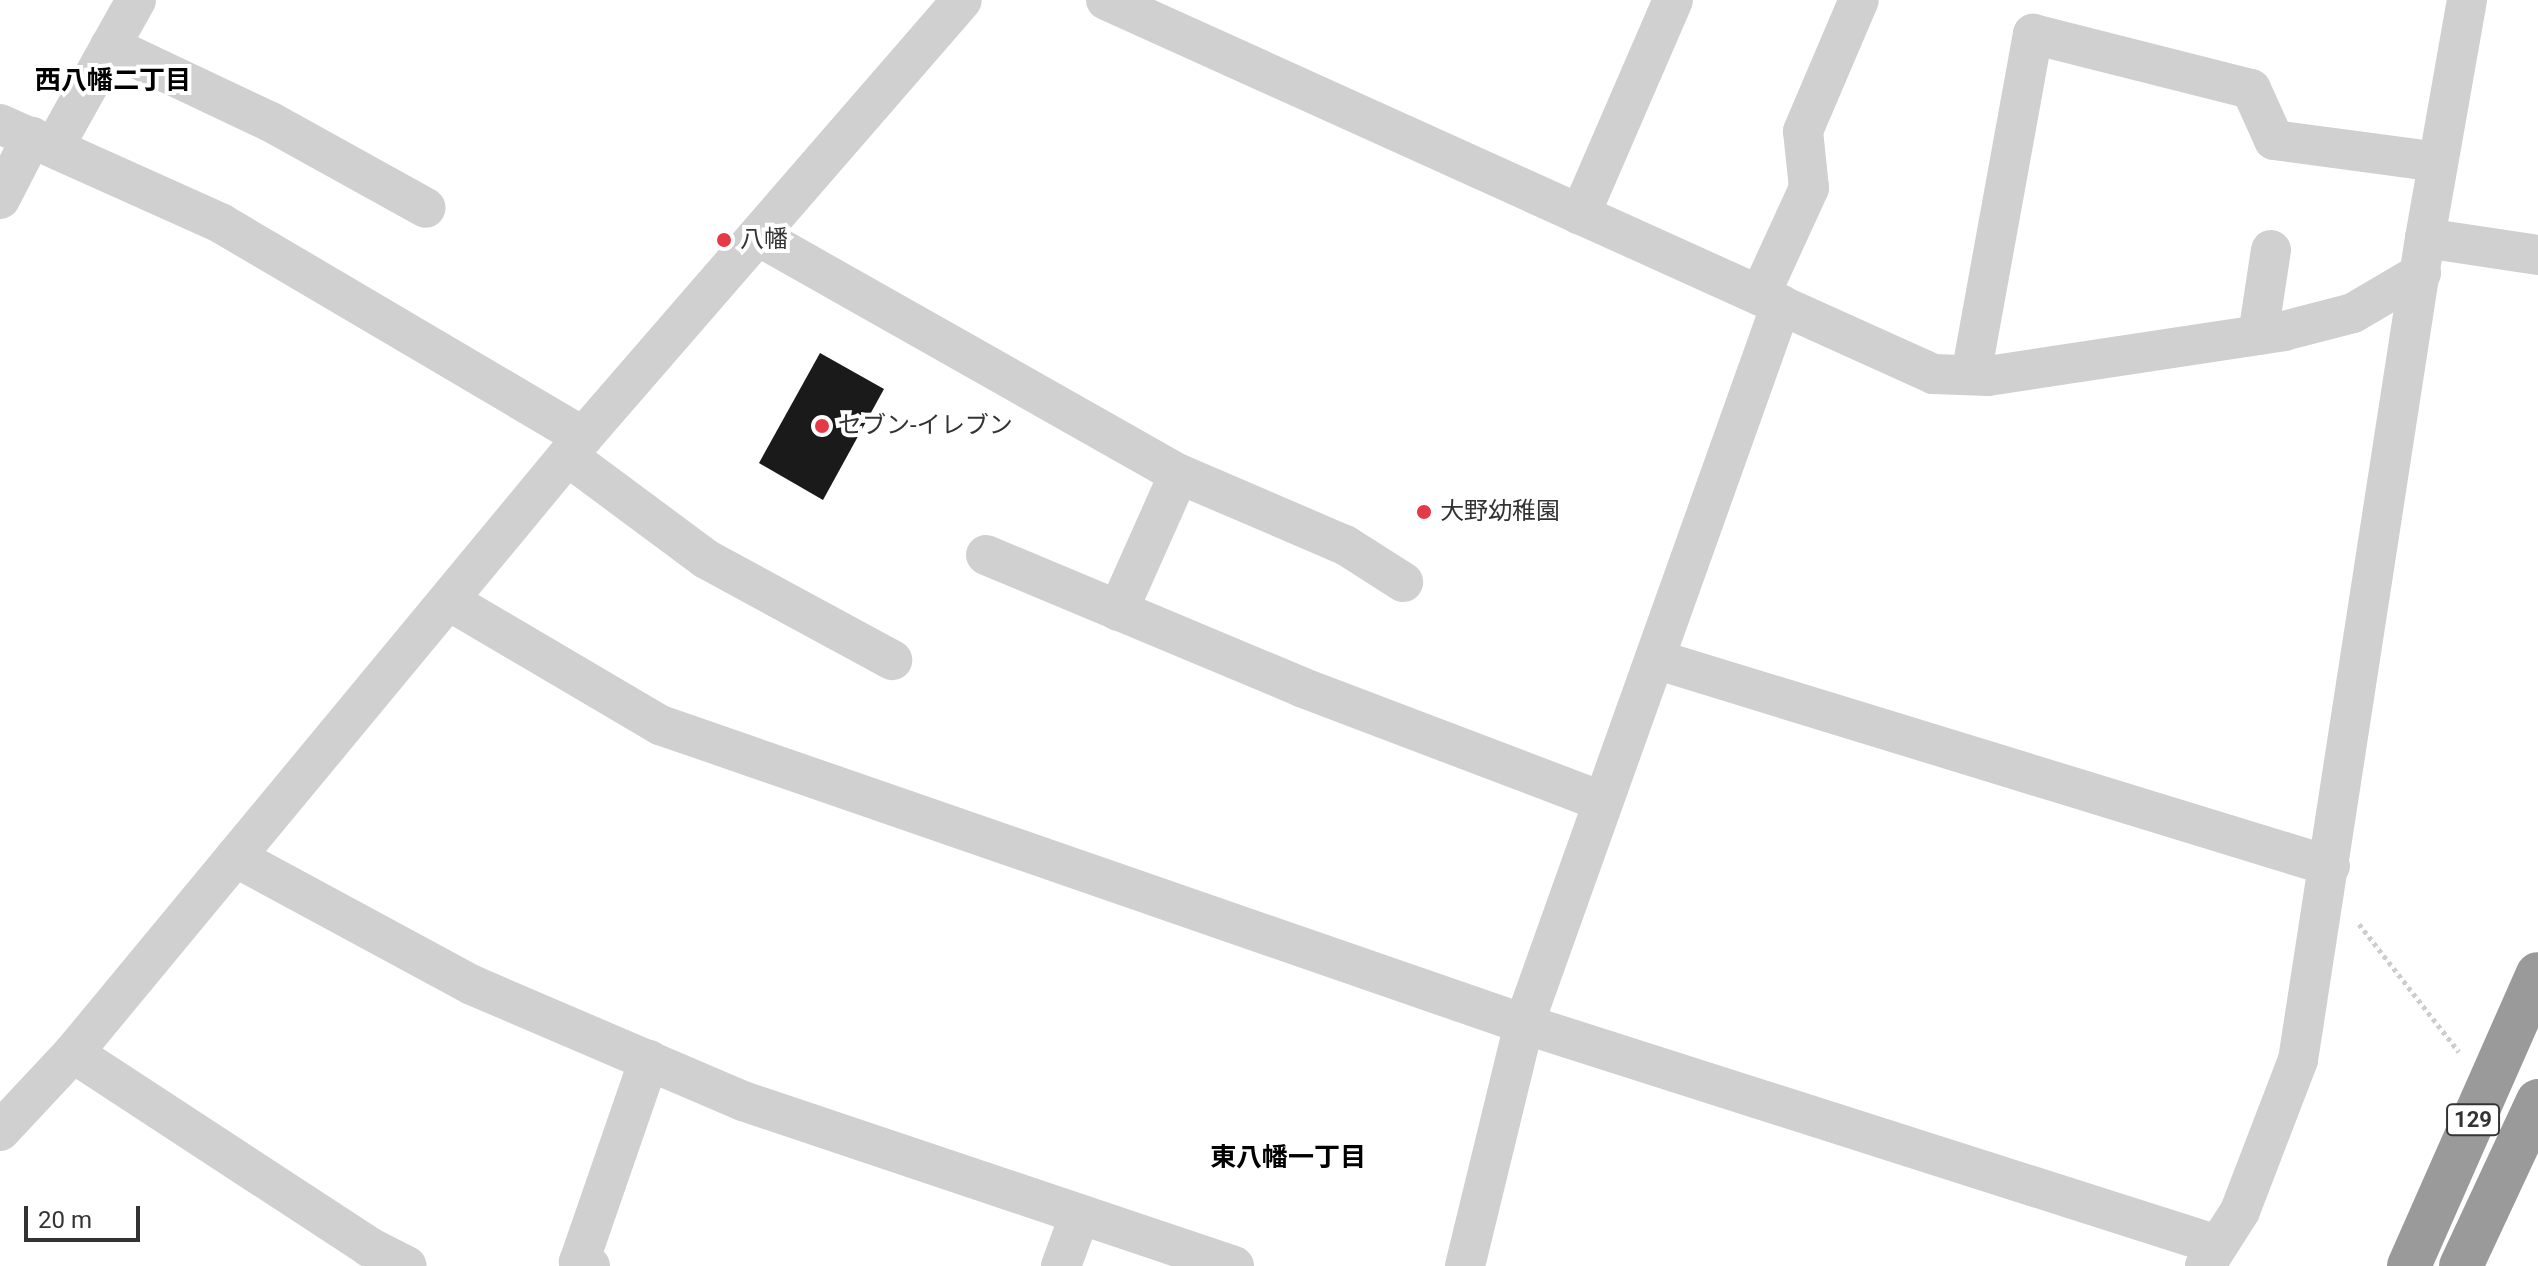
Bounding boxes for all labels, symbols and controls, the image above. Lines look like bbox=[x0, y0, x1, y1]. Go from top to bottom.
district label: 西八幡二丁目 bbox=[35, 65, 191, 97]
place label: 八幡 bbox=[740, 226, 788, 254]
marker: 八幡 bbox=[715, 231, 733, 249]
place label: セブン-イレブン bbox=[838, 412, 1013, 440]
marker: セブン-イレブン bbox=[813, 417, 831, 435]
place label: 大野幼稚園 bbox=[1440, 498, 1560, 526]
marker: 大野幼稚園 bbox=[1415, 503, 1433, 521]
road number: 129 bbox=[2445, 1102, 2501, 1138]
district label: 東八幡一丁目 bbox=[1210, 1142, 1366, 1174]
scale bar bbox=[28, 1190, 144, 1240]
text: 20 m bbox=[38, 1206, 92, 1234]

